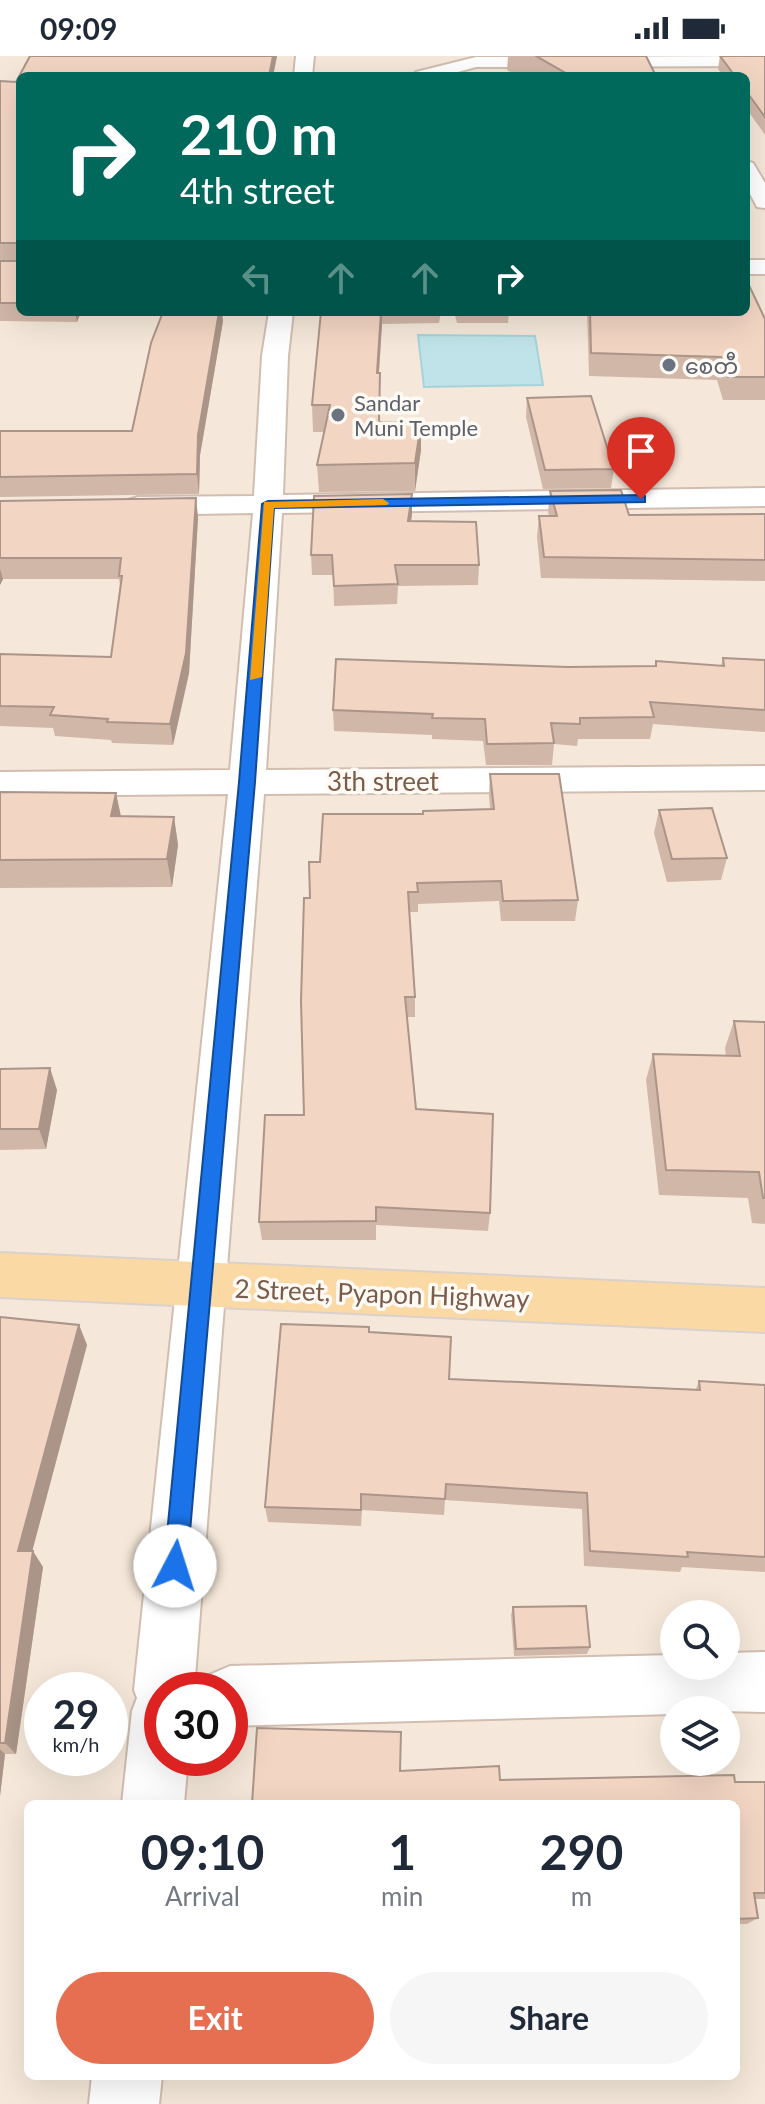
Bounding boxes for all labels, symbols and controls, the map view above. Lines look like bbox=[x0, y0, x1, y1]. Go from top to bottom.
text: 09:09 bbox=[40, 10, 117, 46]
text: 210 m bbox=[180, 100, 338, 167]
icon: right bbox=[48, 104, 152, 208]
text: 4th street bbox=[180, 168, 335, 212]
icon: left bbox=[235, 256, 279, 300]
icon: ahead bbox=[319, 256, 363, 300]
icon: ahead bbox=[403, 256, 447, 300]
icon: right bbox=[487, 256, 531, 300]
place label: စေတီ bbox=[685, 351, 738, 379]
marker: စေတီ bbox=[660, 356, 678, 374]
place label: Sandar Muni Temple bbox=[354, 389, 478, 441]
marker: Sandar Muni Temple bbox=[329, 406, 347, 424]
pin bbox=[607, 417, 675, 499]
icon: arrive bbox=[619, 429, 663, 473]
street label: 3th street bbox=[327, 765, 440, 797]
street label: 2 Street, Pyapon Highway bbox=[234, 1272, 531, 1314]
position arrow bbox=[133, 1524, 217, 1608]
map controls bbox=[660, 1600, 740, 1776]
button: search bbox=[660, 1600, 740, 1680]
speed limit sign: 30 bbox=[144, 1672, 248, 1776]
text: 29 bbox=[53, 1690, 99, 1738]
button: layers bbox=[660, 1696, 740, 1776]
text: km/h bbox=[53, 1732, 99, 1756]
text: 09:10 bbox=[141, 1823, 264, 1880]
text: 1 bbox=[388, 1823, 416, 1880]
text: 290 bbox=[540, 1823, 623, 1880]
text: Arrival bbox=[165, 1880, 240, 1912]
text: min bbox=[381, 1880, 423, 1912]
text: m bbox=[571, 1880, 592, 1912]
button: Exit bbox=[56, 1972, 374, 2064]
button: Share bbox=[390, 1972, 708, 2064]

